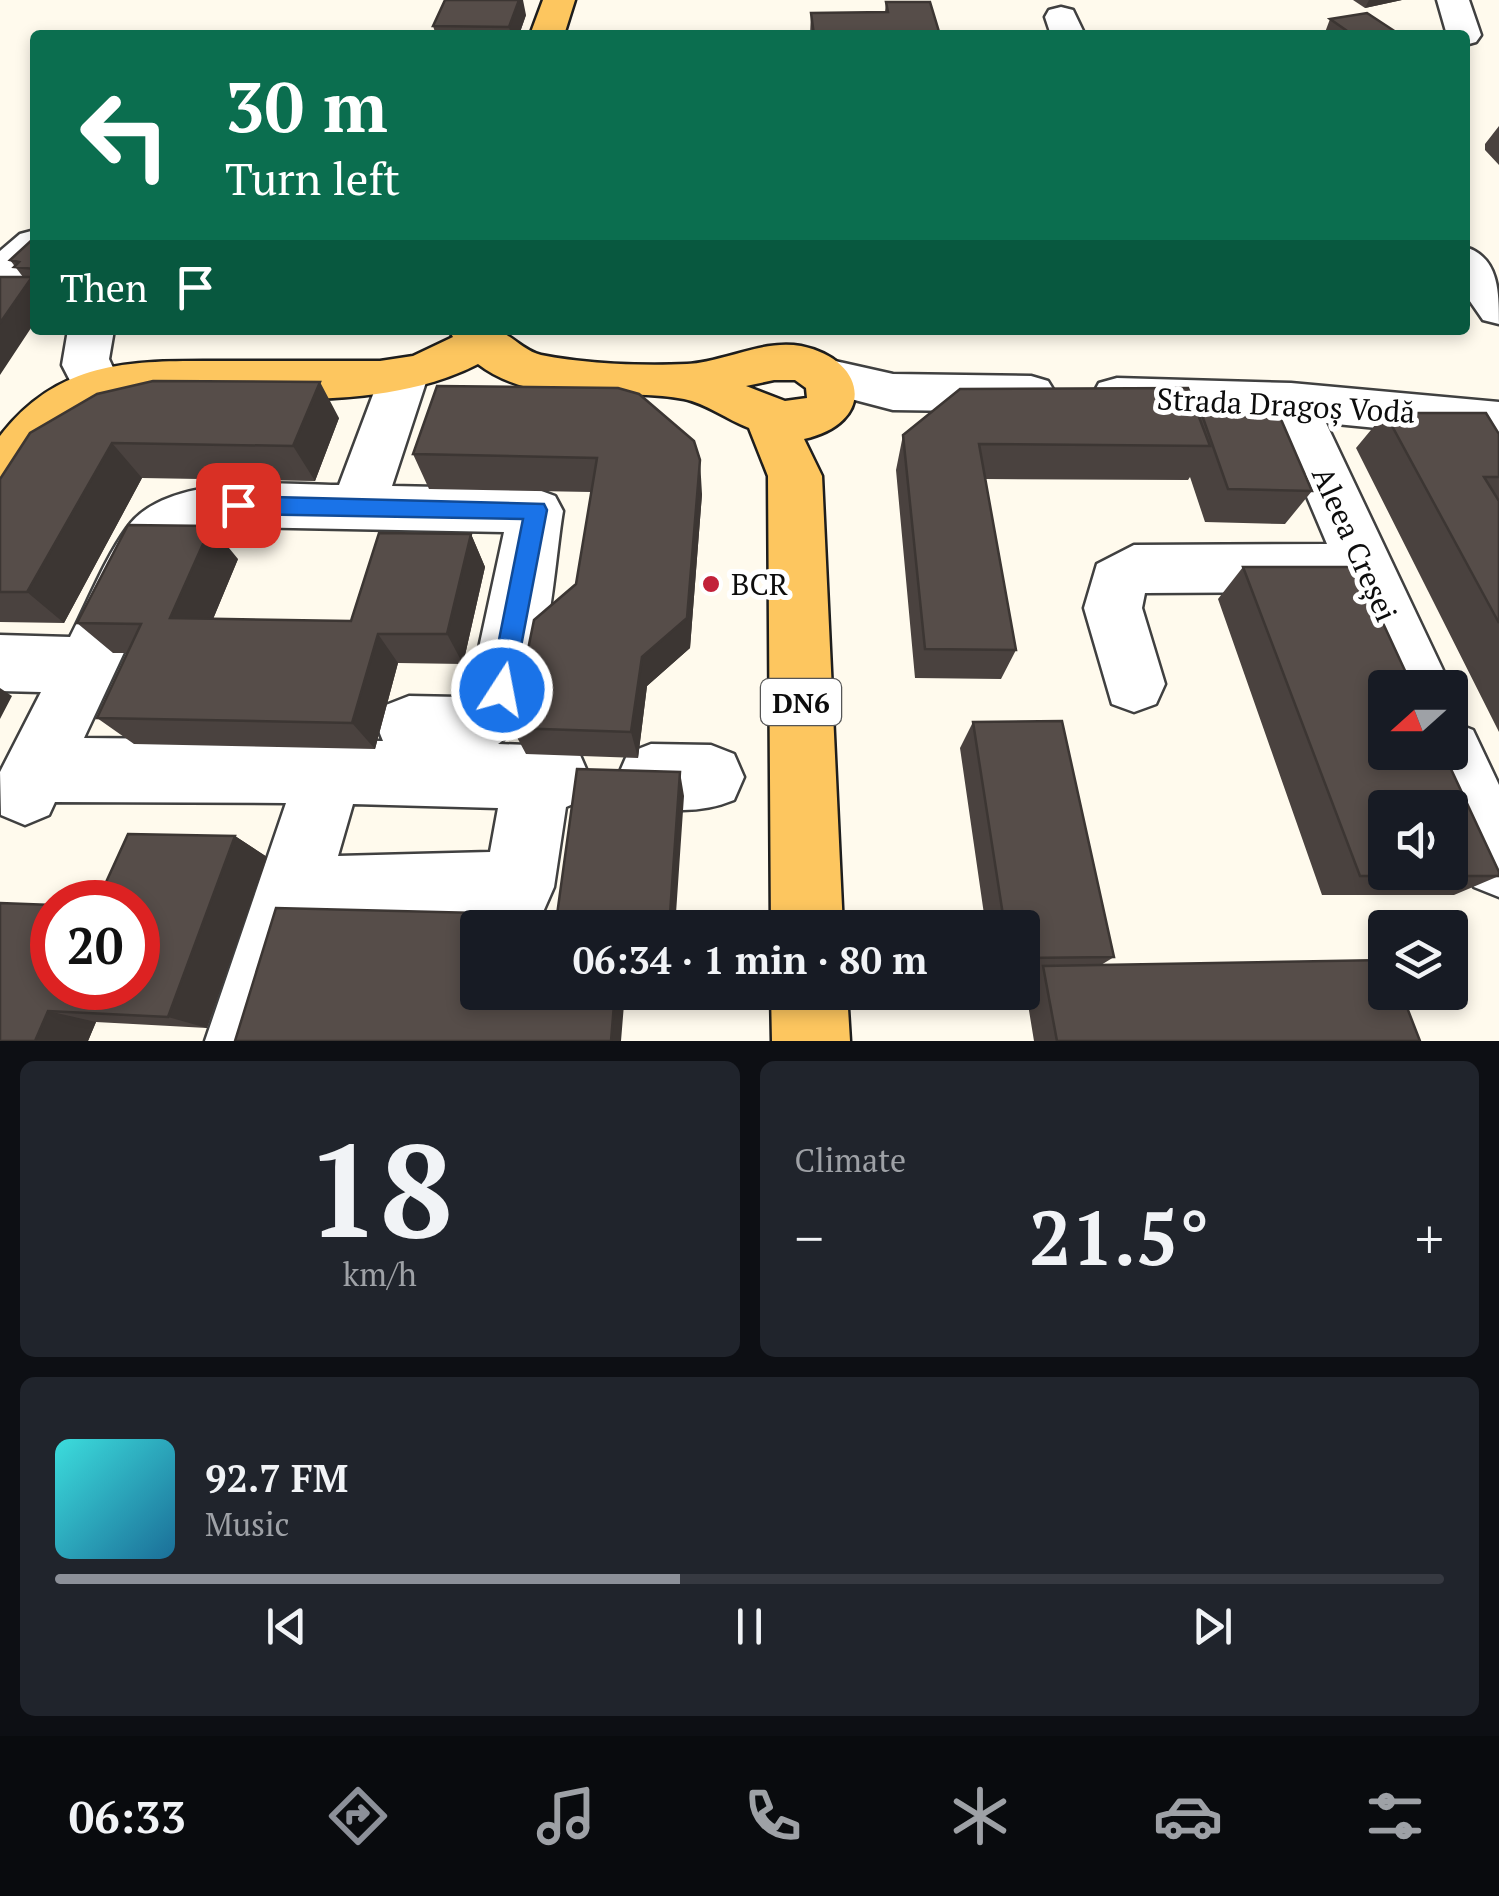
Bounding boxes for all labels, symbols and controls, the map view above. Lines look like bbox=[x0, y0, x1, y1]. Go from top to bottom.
text: 30 m bbox=[225, 59, 388, 152]
icon: left bbox=[60, 70, 190, 200]
text: Turn left bbox=[225, 148, 400, 208]
icon: arrive bbox=[168, 260, 223, 315]
text: Then bbox=[60, 263, 148, 313]
street label: Strada Dragoș Vodă bbox=[1156, 378, 1416, 432]
street label: Aleea Creșei bbox=[1303, 460, 1407, 628]
pin bbox=[196, 463, 281, 548]
icon: arrive bbox=[211, 478, 266, 533]
place label: BCR bbox=[731, 564, 788, 604]
marker: BCR bbox=[700, 573, 722, 595]
position arrow bbox=[450, 638, 554, 742]
north arrow bbox=[1368, 670, 1468, 770]
map controls bbox=[1368, 670, 1468, 1010]
road number: DN6 bbox=[761, 679, 841, 725]
button: sound bbox=[1368, 790, 1468, 890]
speed limit sign: 20 bbox=[30, 880, 160, 1010]
button: layers bbox=[1368, 910, 1468, 1010]
text: 06:34 · 1 min · 80 m bbox=[573, 935, 927, 985]
text: 18 bbox=[306, 1102, 453, 1274]
text: Climate bbox=[795, 1139, 906, 1181]
text: 21.5° bbox=[1029, 1187, 1209, 1286]
text: − bbox=[795, 1201, 824, 1274]
text: + bbox=[1415, 1201, 1444, 1274]
text: km/h bbox=[343, 1253, 417, 1295]
text: 92.7 FM bbox=[205, 1453, 348, 1503]
text: Music bbox=[205, 1503, 290, 1545]
icon: previous bbox=[259, 1599, 314, 1654]
icon: pause bbox=[722, 1599, 777, 1654]
icon: next bbox=[1185, 1599, 1240, 1654]
icon: directions bbox=[323, 1781, 393, 1851]
icon: music bbox=[531, 1781, 601, 1851]
icon: phone bbox=[738, 1781, 808, 1851]
icon: climate bbox=[945, 1781, 1015, 1851]
icon: car bbox=[1153, 1781, 1223, 1851]
icon: filters bbox=[1360, 1781, 1430, 1851]
text: 06:33 bbox=[69, 1786, 186, 1846]

